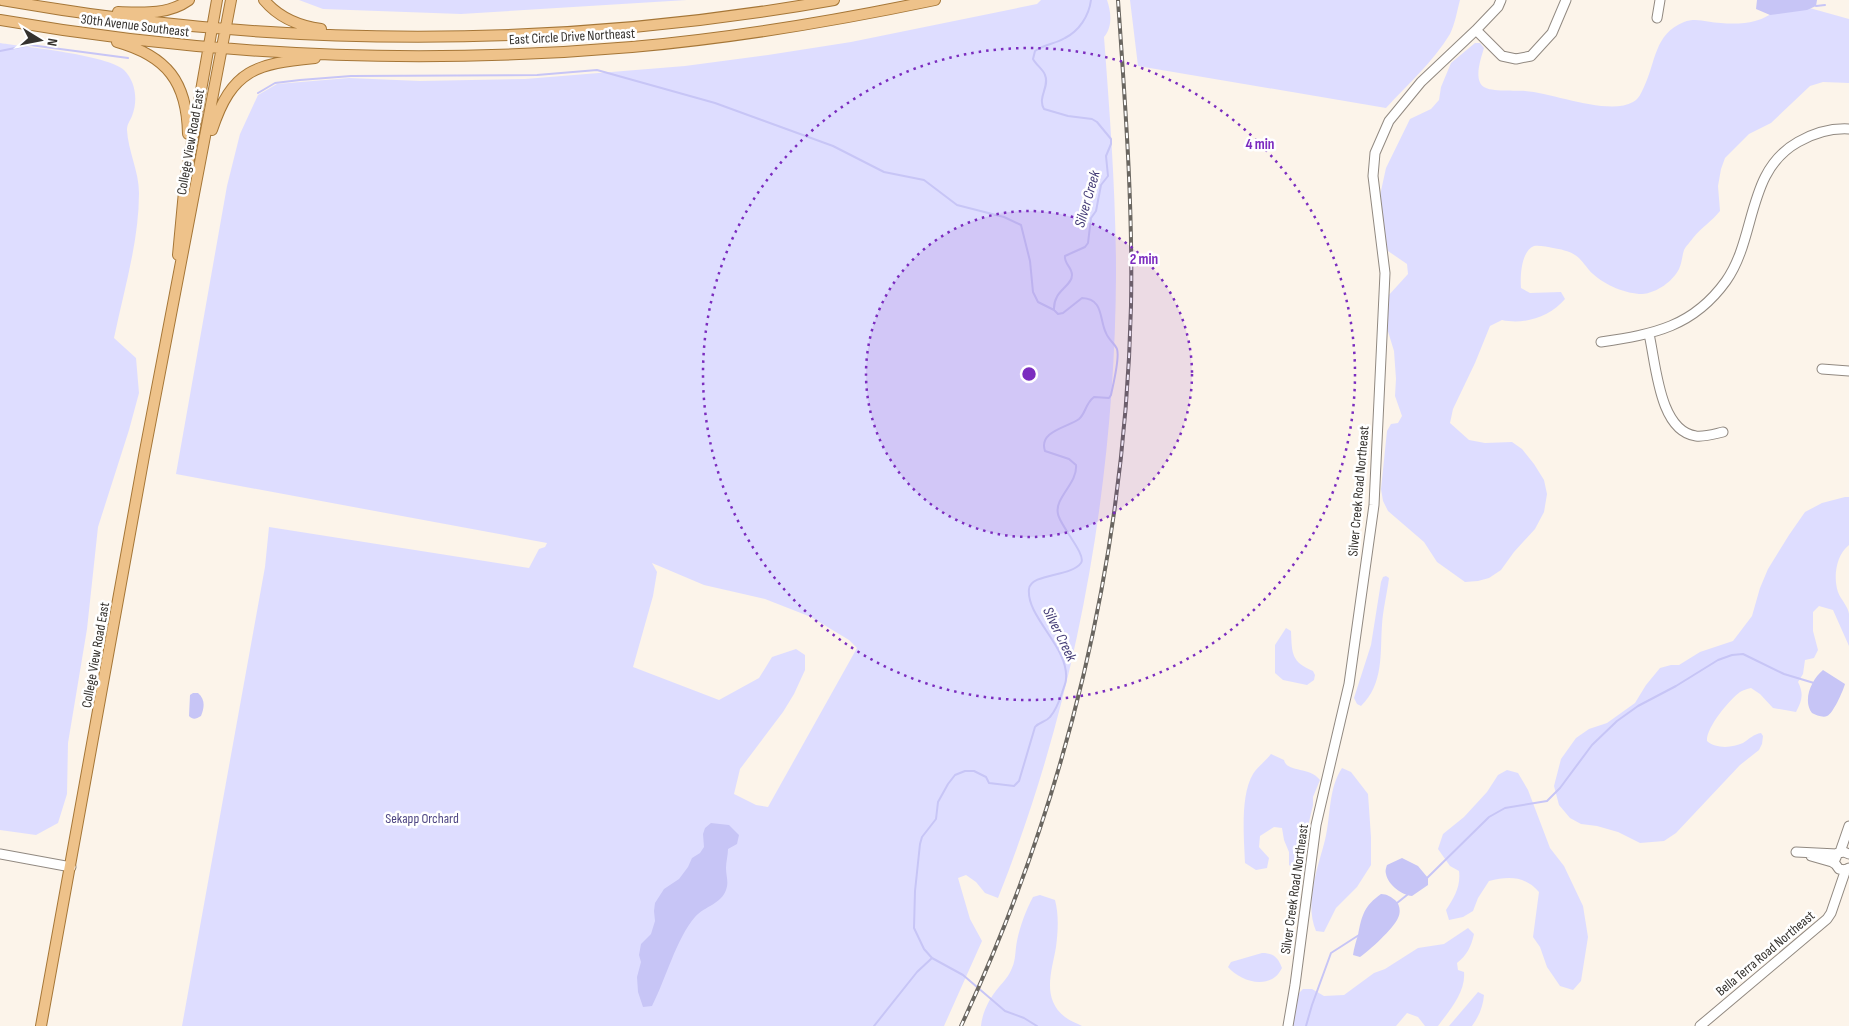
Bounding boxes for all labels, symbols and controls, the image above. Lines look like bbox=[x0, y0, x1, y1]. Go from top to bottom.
street label: 30th Avenue Southeast bbox=[80, 10, 190, 41]
north arrow bbox=[15, 15, 65, 65]
street label: East Circle Drive Northeast bbox=[509, 25, 635, 48]
text: N bbox=[43, 37, 61, 47]
street label: College View Road East bbox=[173, 88, 208, 196]
text: 4 min bbox=[1246, 135, 1274, 154]
water label: Silver Creek bbox=[1070, 168, 1105, 230]
text: 2 min bbox=[1130, 250, 1158, 269]
centre of rings bbox=[1020, 365, 1038, 383]
street label: Silver Creek Road Northeast bbox=[1344, 425, 1373, 557]
street label: College View Road East bbox=[78, 601, 113, 709]
water label: Silver Creek bbox=[1038, 604, 1081, 665]
park label: Sekapp Orchard bbox=[385, 810, 459, 827]
street label: Silver Creek Road Northeast bbox=[1277, 823, 1312, 955]
street label: Bella Terra Road Northeast bbox=[1712, 907, 1818, 1000]

